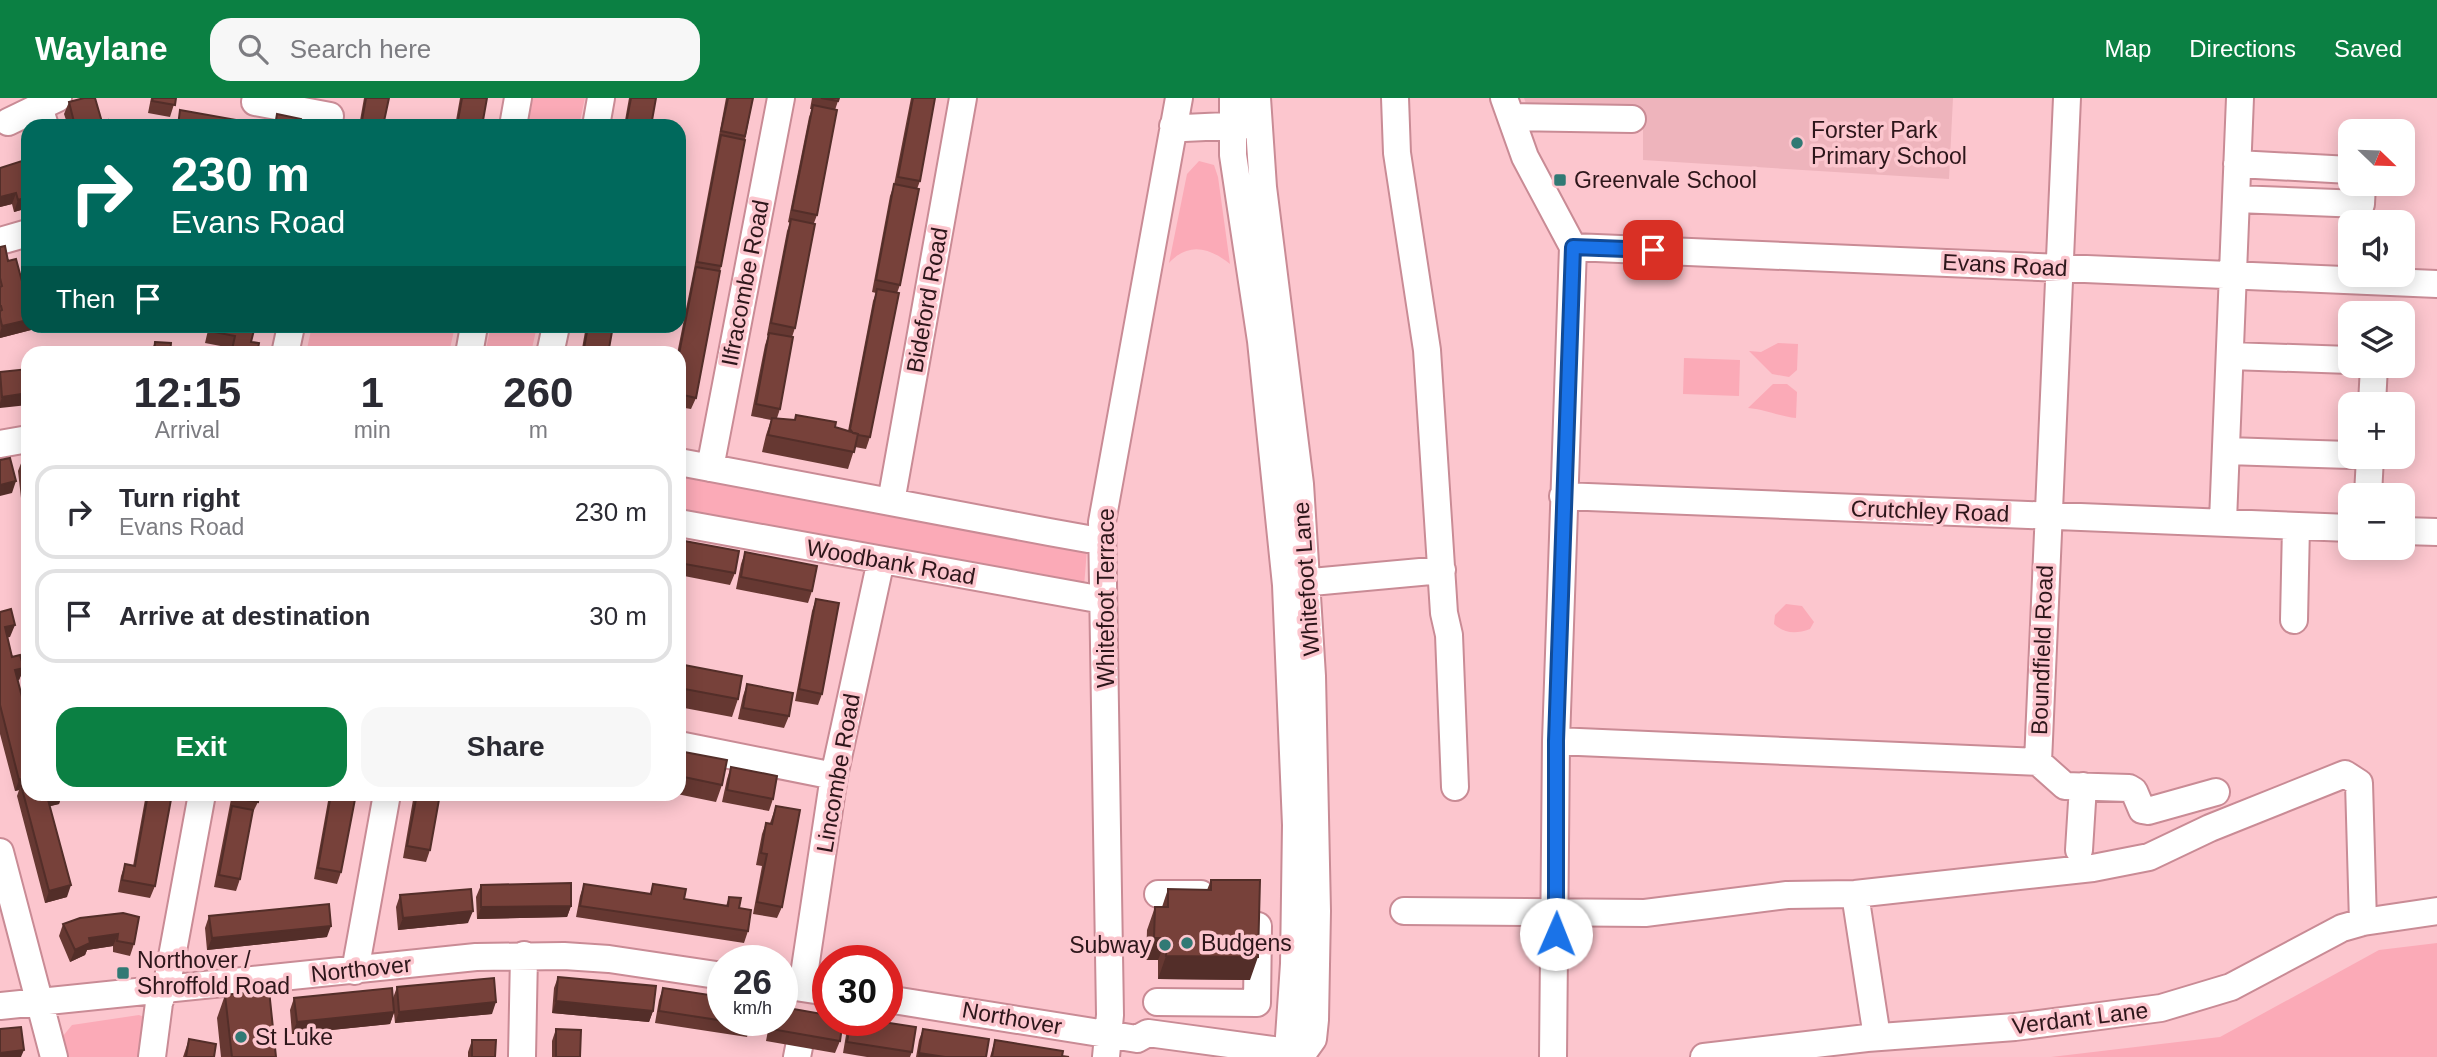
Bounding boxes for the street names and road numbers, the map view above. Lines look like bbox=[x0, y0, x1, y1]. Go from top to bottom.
street label: Ilfracombe Road bbox=[716, 198, 774, 368]
street label: Bideford Road bbox=[901, 225, 953, 375]
street label: Evans Road bbox=[1942, 249, 2068, 281]
street label: Crutchley Road bbox=[1850, 495, 2010, 527]
street label: Whitefoot Lane bbox=[1288, 501, 1324, 657]
street label: Whitefoot Terrace bbox=[1093, 508, 1119, 688]
street label: Woodbank Road bbox=[805, 534, 977, 590]
street label: Boundfield Road bbox=[2026, 565, 2058, 735]
street label: Lincombe Road bbox=[811, 691, 865, 855]
street label: Northover bbox=[309, 951, 413, 987]
street label: Northover bbox=[960, 996, 1064, 1040]
street label: Verdant Lane bbox=[2011, 997, 2149, 1039]

